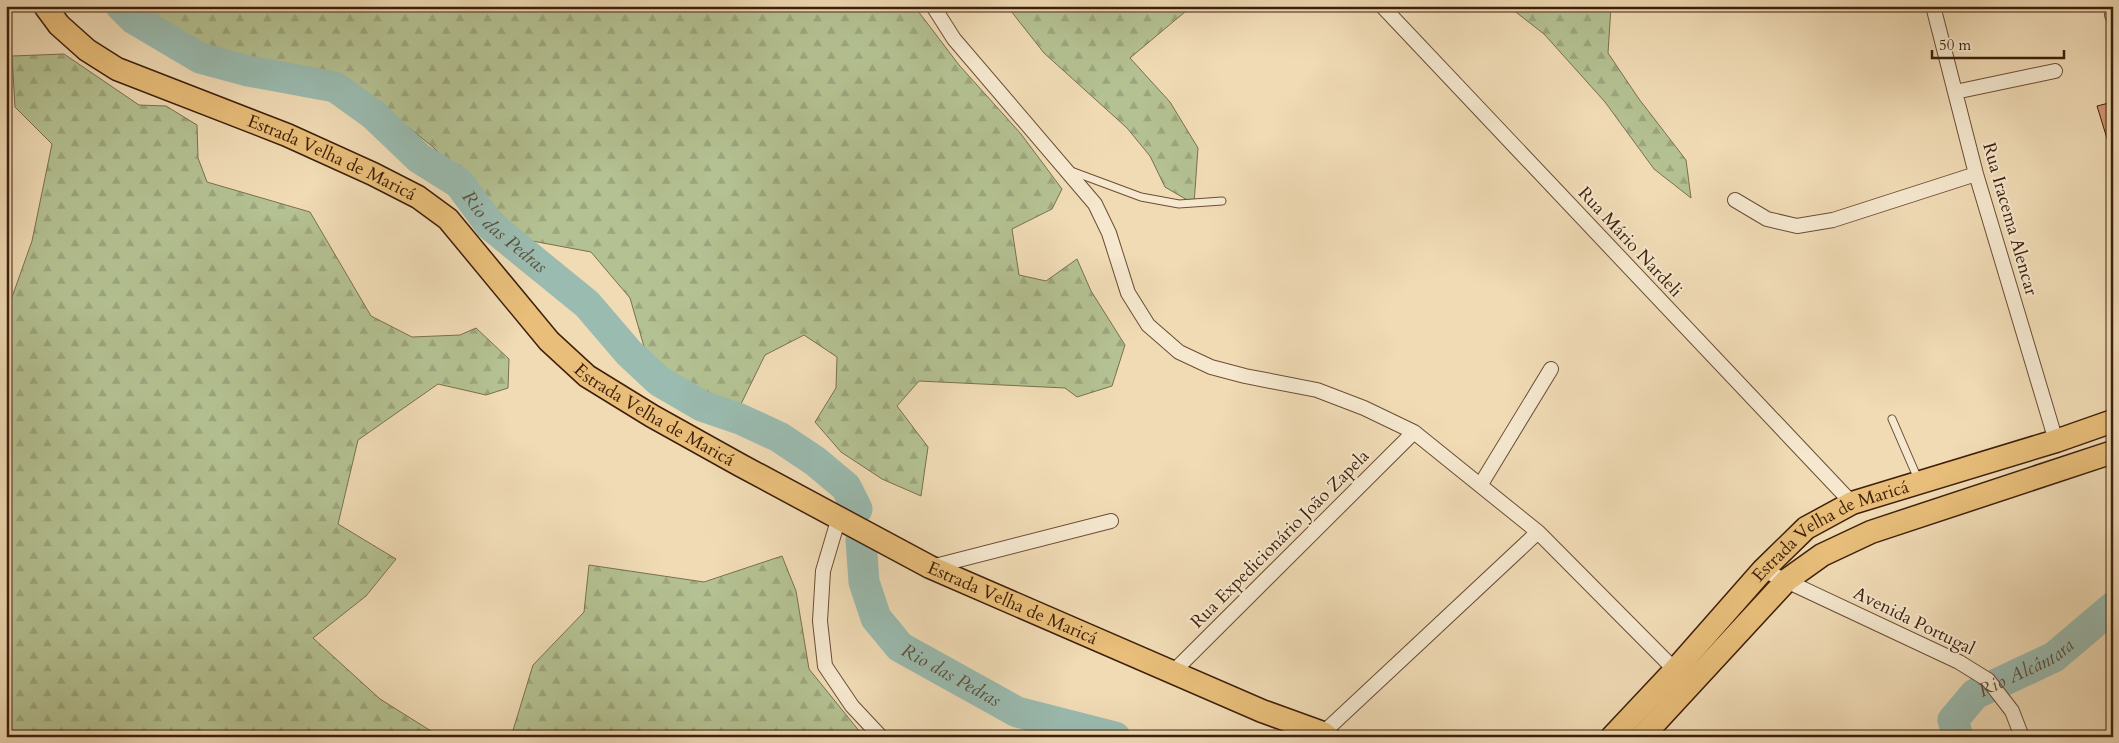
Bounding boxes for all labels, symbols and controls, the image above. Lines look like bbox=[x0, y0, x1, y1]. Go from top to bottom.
scale bar bbox=[1932, 28, 2064, 60]
text: 50 m bbox=[1939, 35, 1971, 55]
street label: Estrada Velha de Maricá bbox=[244, 108, 421, 207]
street label: Rua Iracema Alencar bbox=[1976, 140, 2044, 299]
street label: Rua Mário Nardeli bbox=[1572, 181, 1688, 303]
water label: Rio das Pedras bbox=[456, 185, 553, 280]
street label: Estrada Velha de Maricá bbox=[568, 358, 739, 472]
street label: Rua Expedicionário João Zapela bbox=[1185, 444, 1375, 634]
street label: Estrada Velha de Maricá bbox=[1746, 474, 1912, 587]
street label: Estrada Velha de Maricá bbox=[924, 555, 1102, 651]
street label: Avenida Portugal bbox=[1849, 581, 1979, 661]
water label: Rio Alcântara bbox=[1974, 632, 2080, 704]
water label: Rio das Pedras bbox=[897, 637, 1006, 714]

